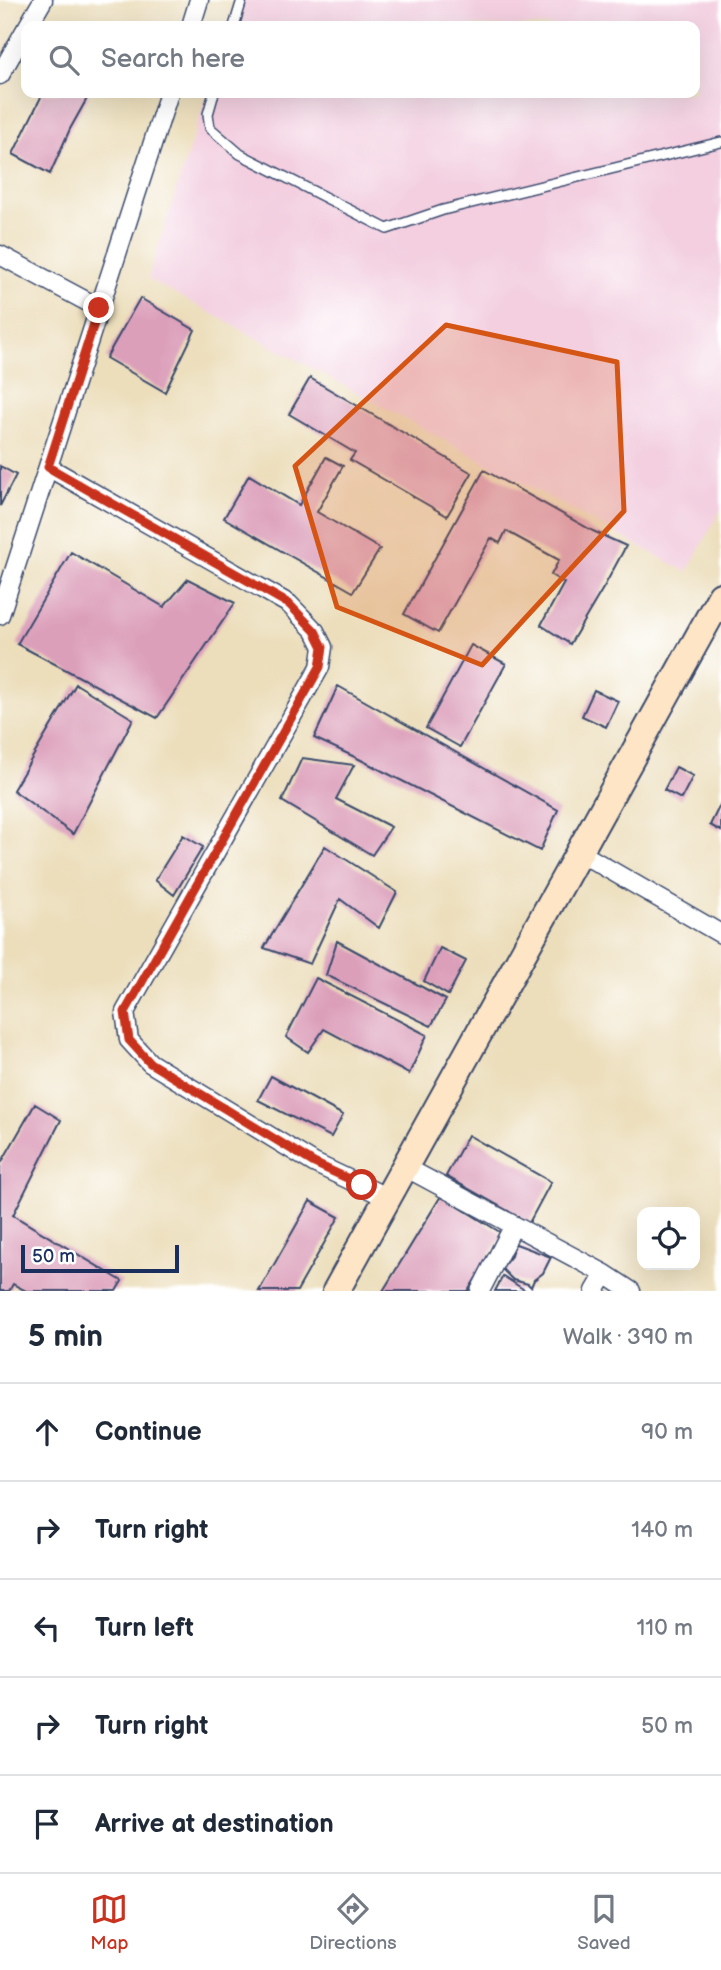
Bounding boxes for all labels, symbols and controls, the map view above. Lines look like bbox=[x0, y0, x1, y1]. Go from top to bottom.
search box bbox=[21, 21, 700, 98]
icon: search bbox=[45, 41, 83, 79]
text: Search here bbox=[101, 44, 245, 75]
route end bbox=[83, 292, 114, 323]
route start bbox=[346, 1169, 377, 1200]
map controls bbox=[637, 1207, 700, 1270]
button: locate bbox=[637, 1207, 700, 1270]
scale bar bbox=[21, 1242, 178, 1274]
text: 50 m bbox=[32, 1245, 75, 1268]
text: 5 min bbox=[28, 1319, 103, 1355]
text: Walk · 390 m bbox=[563, 1323, 693, 1351]
icon: ahead bbox=[28, 1413, 66, 1451]
text: Continue bbox=[95, 1417, 202, 1448]
text: 90 m bbox=[641, 1418, 693, 1446]
icon: right bbox=[28, 1511, 66, 1549]
text: Turn right bbox=[95, 1515, 208, 1546]
text: 140 m bbox=[631, 1516, 693, 1544]
icon: left bbox=[28, 1609, 66, 1647]
text: Turn left bbox=[95, 1613, 194, 1644]
text: 110 m bbox=[636, 1614, 693, 1642]
icon: right bbox=[28, 1707, 66, 1745]
text: Turn right bbox=[95, 1711, 208, 1742]
text: 50 m bbox=[641, 1712, 693, 1740]
icon: arrive bbox=[28, 1805, 66, 1843]
text: Arrive at destination bbox=[95, 1809, 334, 1840]
tab: Map bbox=[90, 1890, 129, 1955]
tab: Directions bbox=[309, 1890, 397, 1955]
tab: Saved bbox=[577, 1890, 631, 1955]

